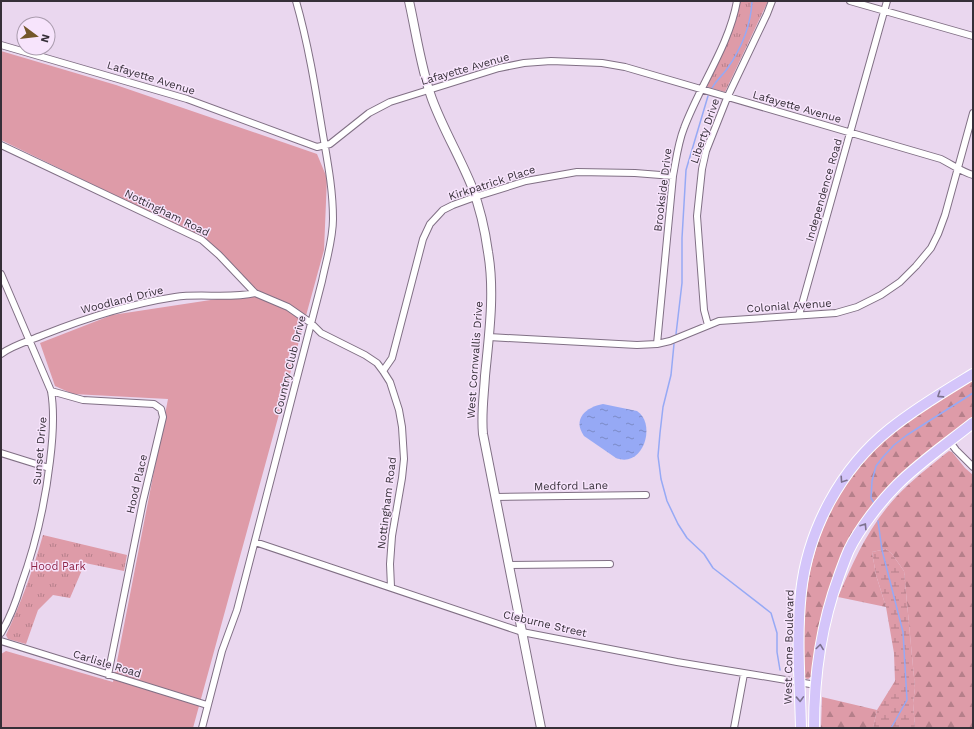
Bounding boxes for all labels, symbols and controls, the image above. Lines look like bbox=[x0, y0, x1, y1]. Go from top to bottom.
north arrow bbox=[16, 16, 56, 56]
text: N bbox=[38, 33, 53, 44]
street label: Lafayette Avenue bbox=[419, 50, 511, 88]
street label: Lafayette Avenue bbox=[105, 58, 197, 98]
street label: Lafayette Avenue bbox=[751, 88, 843, 126]
street label: Liberty Drive bbox=[688, 97, 722, 165]
street label: Independence Road bbox=[803, 137, 845, 243]
street label: Brookside Drive bbox=[651, 148, 675, 232]
street label: Kirkpatrick Place bbox=[447, 163, 537, 203]
street label: Nottingham Road bbox=[122, 187, 212, 239]
street label: Woodland Drive bbox=[79, 283, 165, 317]
street label: Colonial Avenue bbox=[746, 297, 832, 315]
street label: West Cornwallis Drive bbox=[464, 301, 486, 419]
street label: Country Club Drive bbox=[271, 314, 309, 416]
one-way arrow bbox=[937, 390, 944, 397]
street label: Sunset Drive bbox=[31, 416, 49, 486]
street label: Hood Place bbox=[124, 453, 150, 515]
street label: Nottingham Road bbox=[375, 456, 399, 550]
one-way arrow bbox=[841, 476, 848, 483]
street label: Medford Lane bbox=[534, 479, 608, 493]
one-way arrow bbox=[860, 524, 867, 531]
park label: Hood Park bbox=[30, 560, 86, 573]
street label: West Cone Boulevard bbox=[781, 589, 797, 705]
street label: Cleburne Street bbox=[502, 608, 588, 640]
one-way arrow bbox=[815, 644, 824, 650]
street label: Carlisle Road bbox=[71, 647, 143, 681]
one-way arrow bbox=[796, 696, 805, 702]

